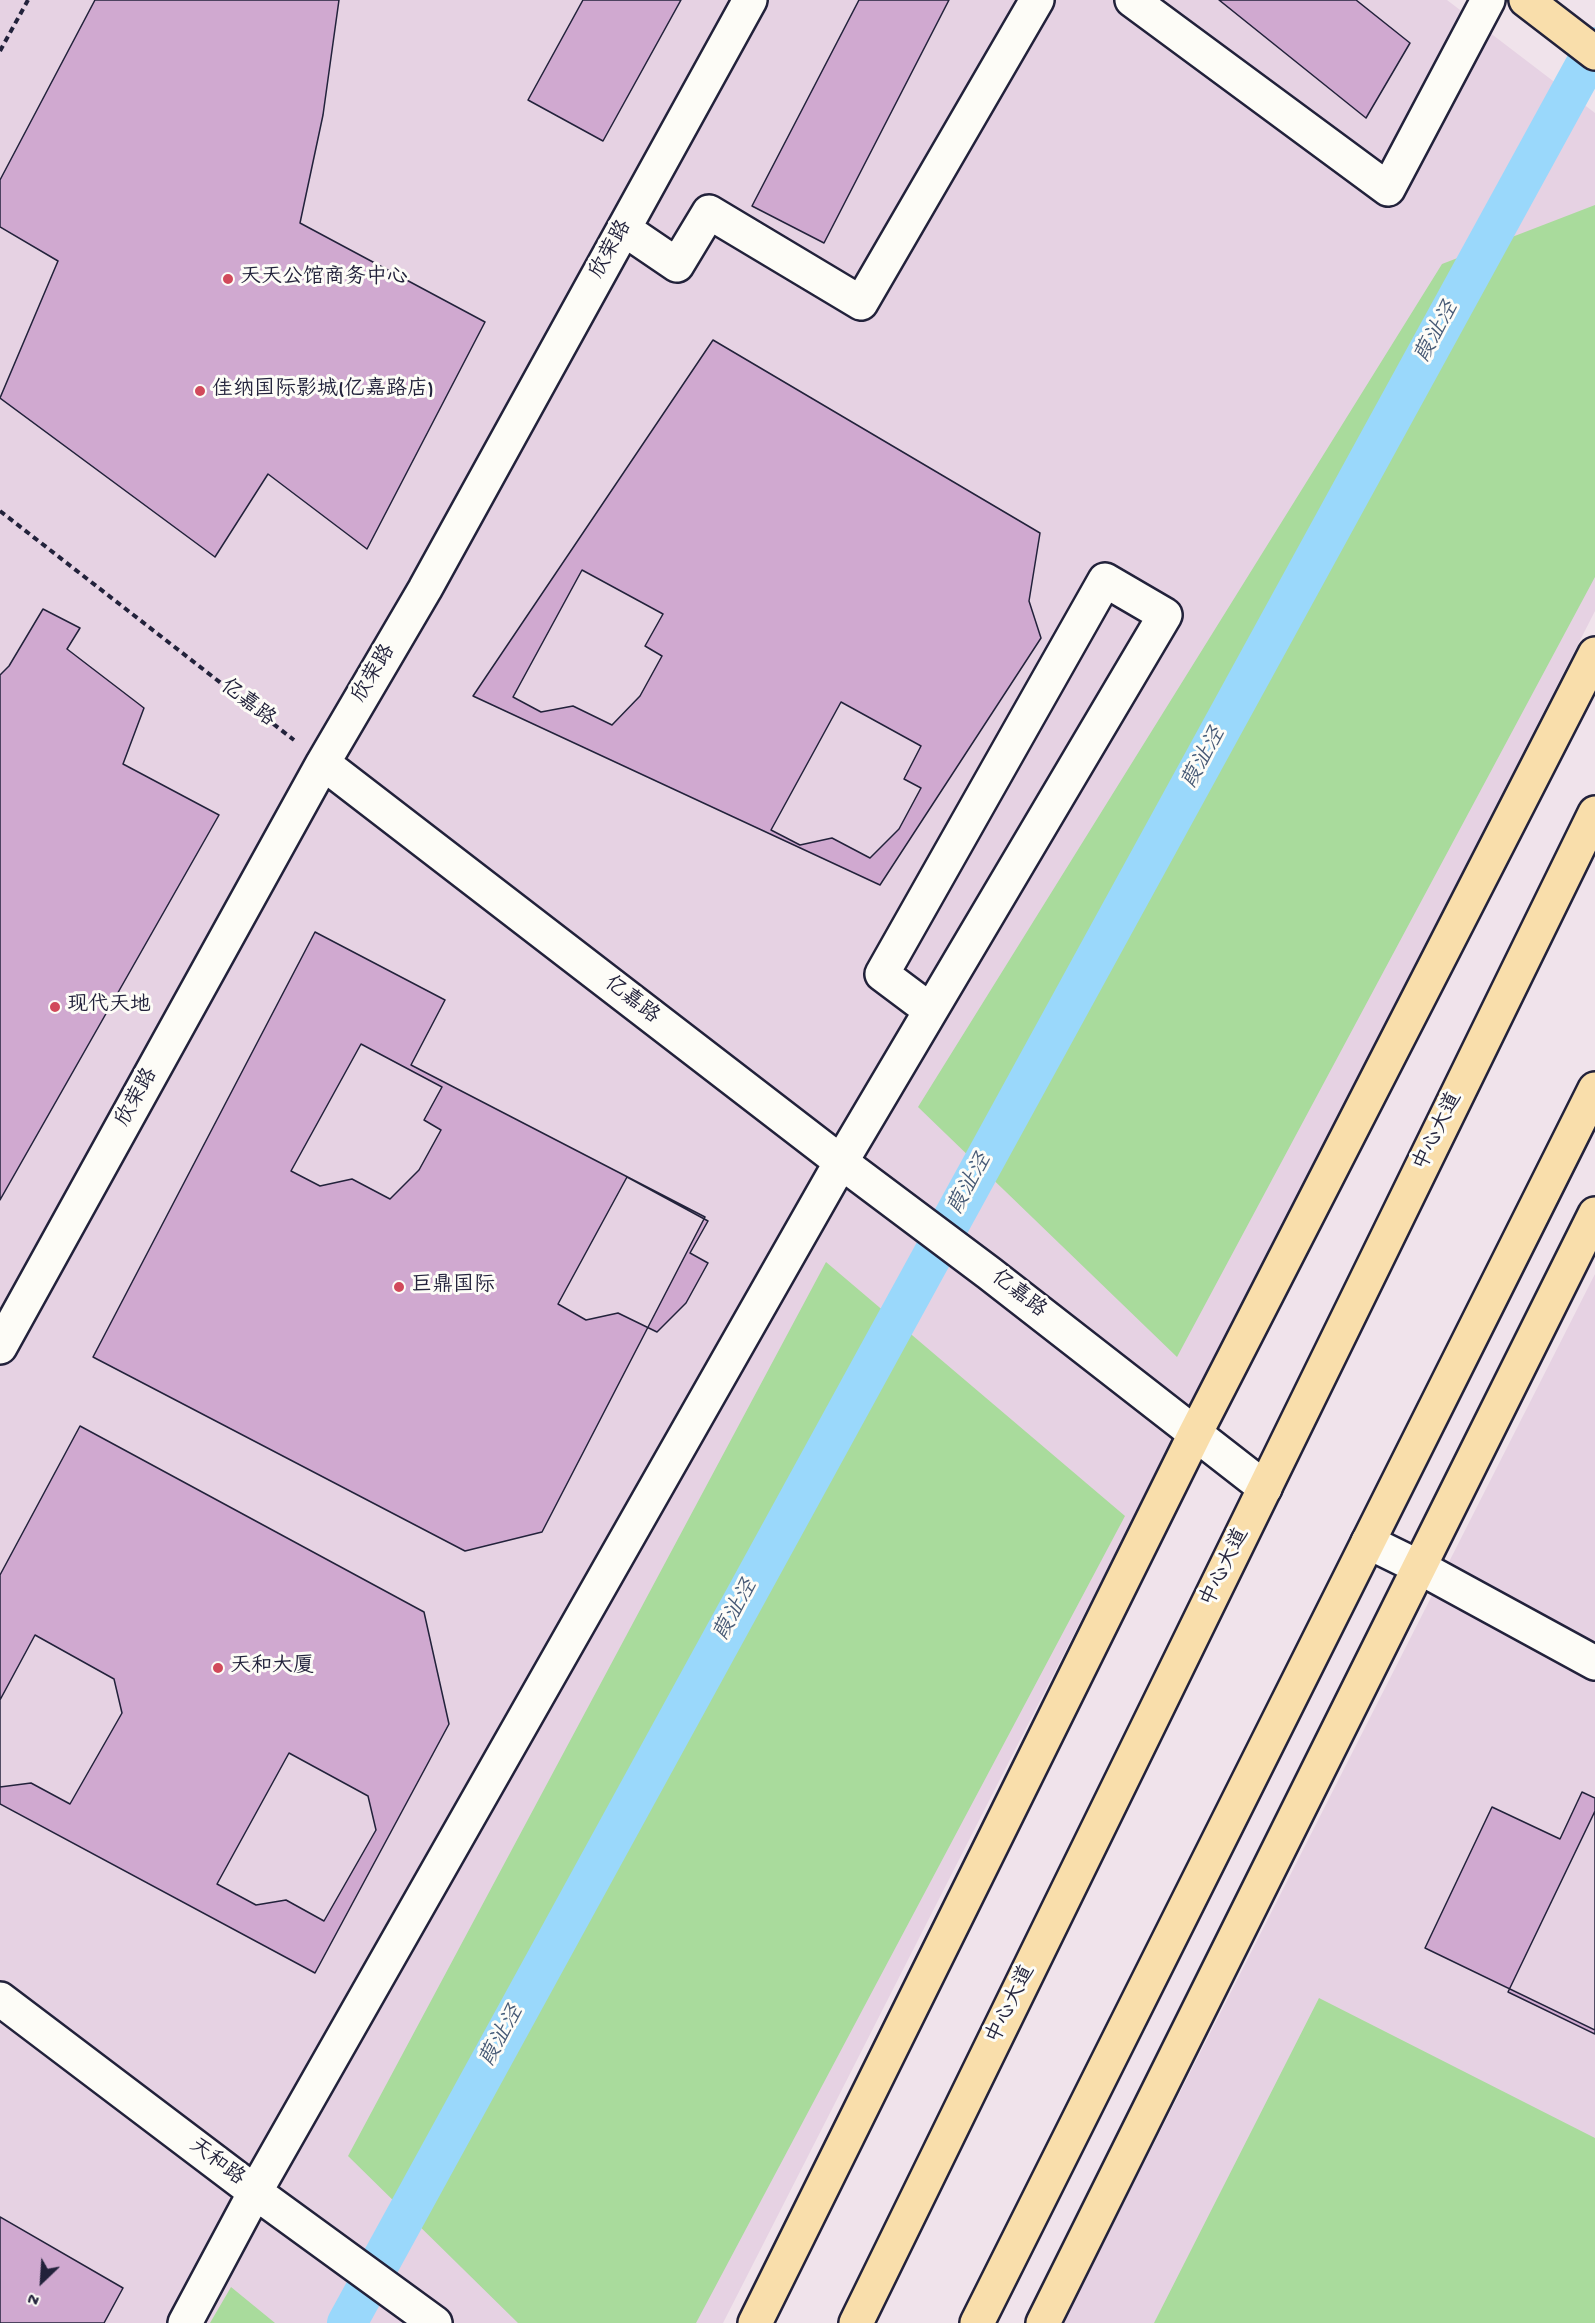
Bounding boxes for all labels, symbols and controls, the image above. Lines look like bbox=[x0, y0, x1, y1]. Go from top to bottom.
street label: 欣荣路 bbox=[586, 216, 638, 284]
place label: 天天公馆商务中心 bbox=[240, 266, 408, 292]
marker: 天天公馆商务中心 bbox=[221, 272, 235, 286]
water label: 葭沚泾 bbox=[1410, 298, 1466, 368]
place label: 佳纳国际影城(亿嘉路店) bbox=[212, 378, 434, 404]
marker: 佳纳国际影城(亿嘉路店) bbox=[193, 384, 207, 398]
street label: 欣荣路 bbox=[348, 641, 402, 707]
street label: 亿嘉路 bbox=[214, 675, 280, 733]
water label: 葭沚泾 bbox=[1177, 724, 1233, 794]
street label: 亿嘉路 bbox=[598, 972, 664, 1030]
place label: 现代天地 bbox=[67, 994, 151, 1020]
marker: 现代天地 bbox=[48, 1000, 62, 1014]
street label: 欣荣路 bbox=[112, 1064, 164, 1132]
street label: 中心大道 bbox=[1409, 1089, 1469, 1175]
water label: 葭沚泾 bbox=[943, 1150, 999, 1220]
street label: 亿嘉路 bbox=[985, 1266, 1051, 1324]
place label: 巨鼎国际 bbox=[411, 1274, 495, 1300]
marker: 巨鼎国际 bbox=[392, 1280, 406, 1294]
street label: 中心大道 bbox=[1196, 1525, 1256, 1611]
water label: 葭沚泾 bbox=[709, 1576, 765, 1646]
place label: 天和大厦 bbox=[230, 1655, 314, 1681]
marker: 天和大厦 bbox=[211, 1661, 225, 1675]
street label: 中心大道 bbox=[982, 1962, 1042, 2048]
water label: 葭沚泾 bbox=[475, 2002, 531, 2072]
street label: 天和路 bbox=[183, 2134, 249, 2192]
north arrow bbox=[12, 2251, 72, 2311]
text: N bbox=[25, 2287, 43, 2309]

